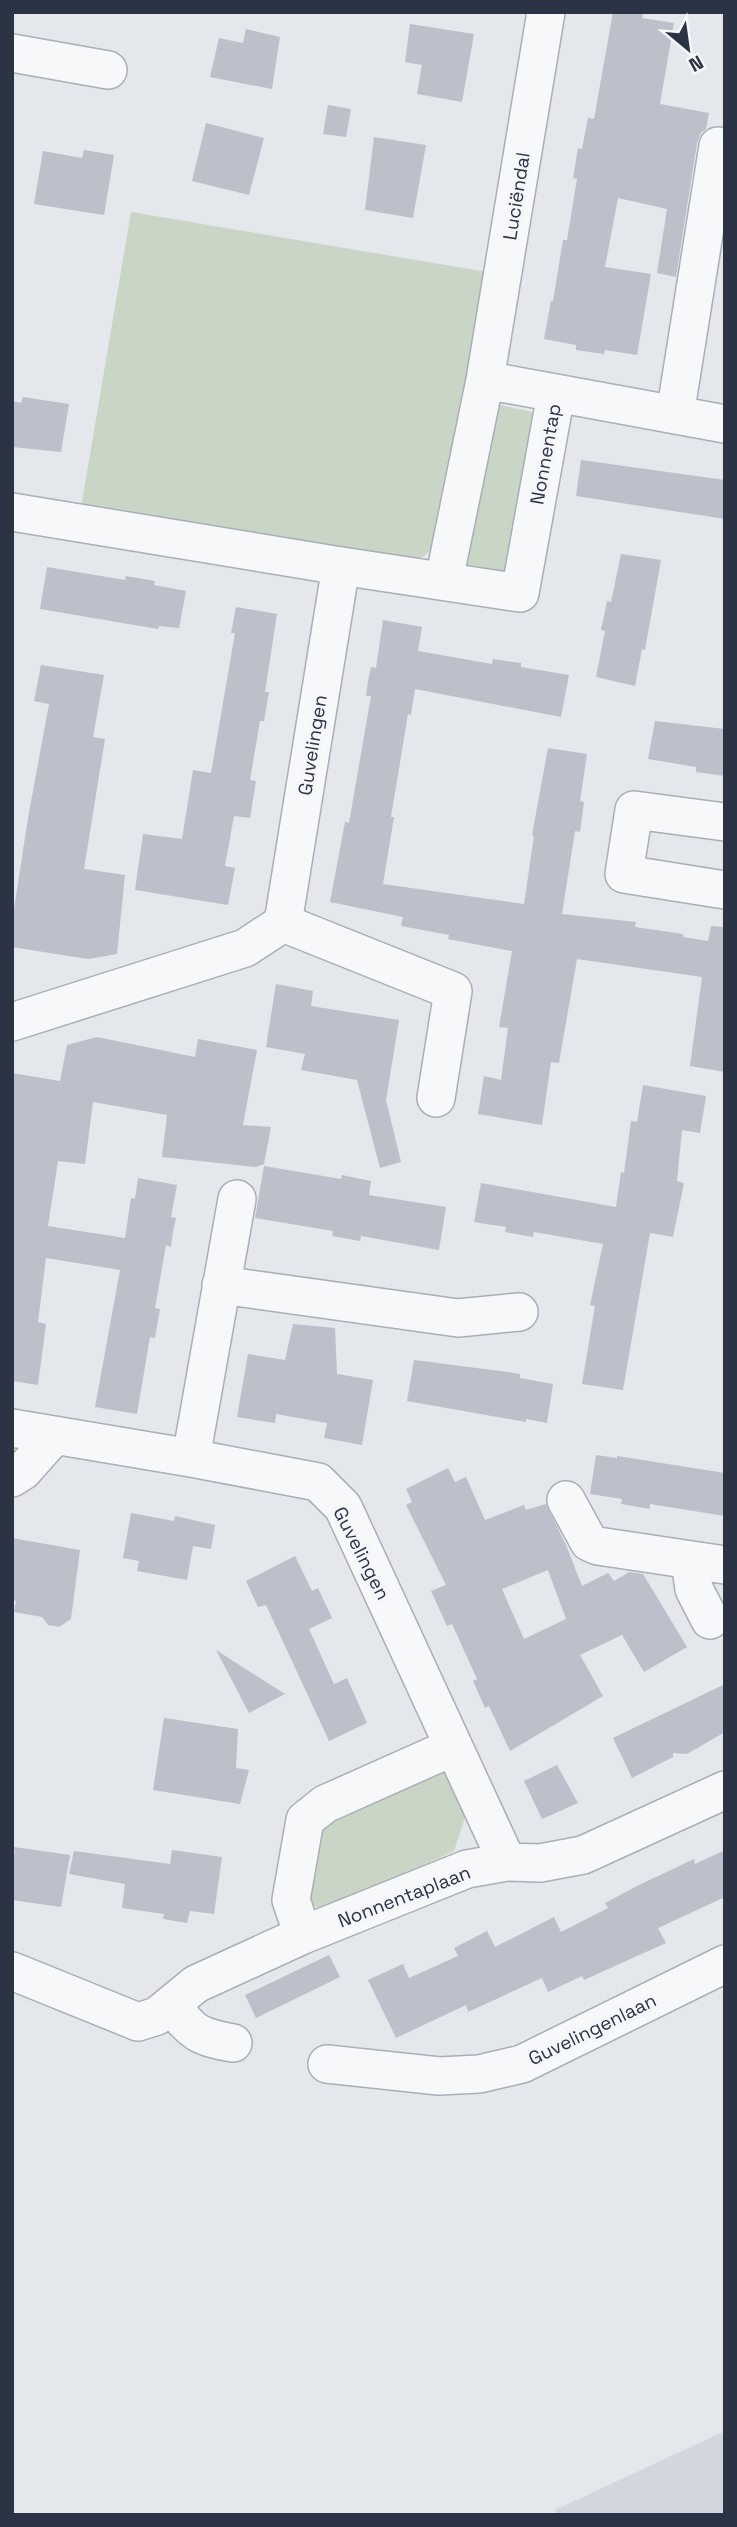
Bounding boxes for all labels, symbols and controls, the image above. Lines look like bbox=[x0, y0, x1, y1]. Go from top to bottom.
north arrow bbox=[653, 14, 723, 84]
text: N bbox=[684, 49, 708, 77]
street label: Luciëndal bbox=[497, 150, 536, 242]
street label: Nonnentap bbox=[524, 402, 567, 507]
street label: Guvelingen bbox=[292, 693, 333, 797]
street label: Guvelingen bbox=[327, 1502, 396, 1604]
street label: Nonnentaplaan bbox=[334, 1860, 474, 1933]
street label: Guvelingenlaan bbox=[524, 1988, 660, 2071]

